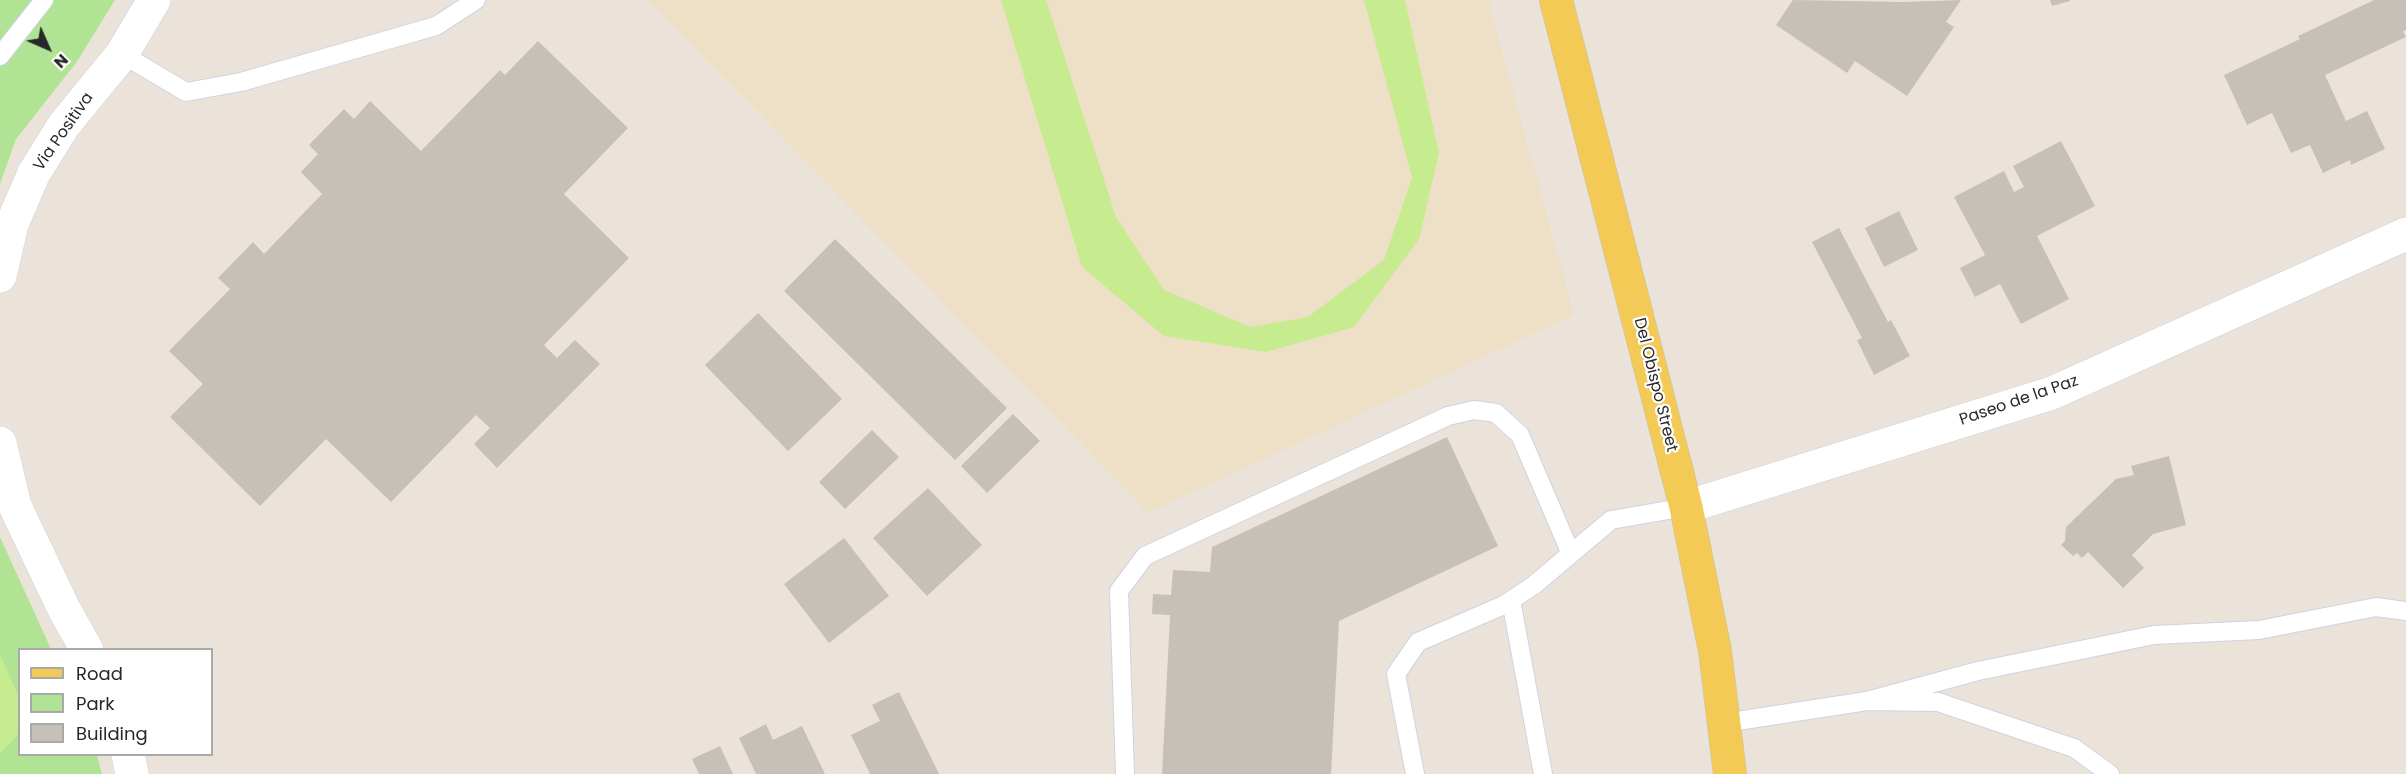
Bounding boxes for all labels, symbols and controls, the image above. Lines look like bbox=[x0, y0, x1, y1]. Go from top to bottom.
north arrow bbox=[18, 18, 78, 78]
text: N bbox=[49, 49, 73, 73]
street label: Via Positiva bbox=[30, 89, 98, 175]
street label: Del Obispo Street bbox=[1629, 316, 1681, 454]
street label: Paseo de la Paz bbox=[1957, 372, 2081, 430]
legend bbox=[18, 648, 213, 756]
text: Road bbox=[76, 661, 123, 686]
text: Park bbox=[76, 691, 115, 716]
text: Building bbox=[76, 721, 148, 746]

